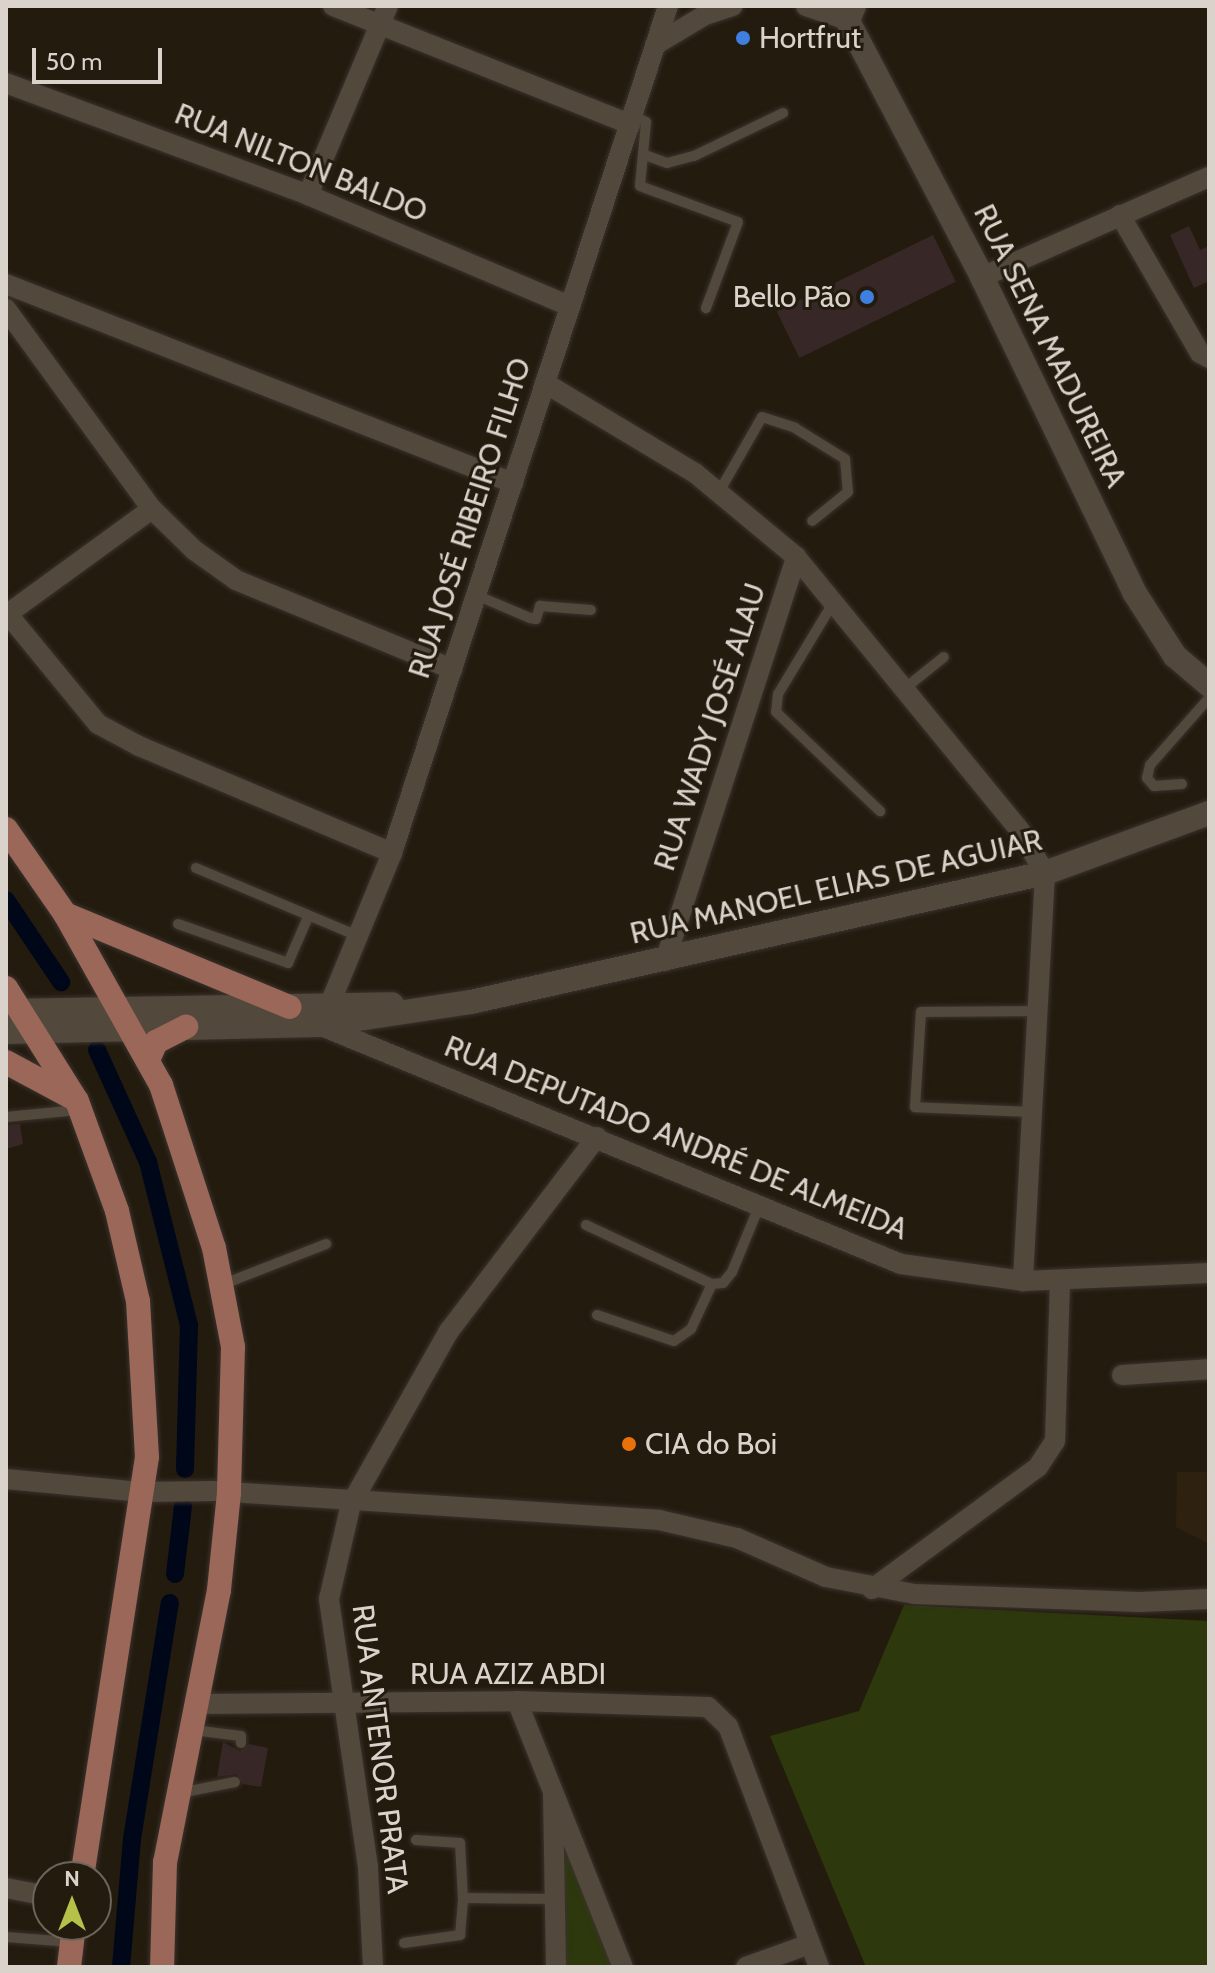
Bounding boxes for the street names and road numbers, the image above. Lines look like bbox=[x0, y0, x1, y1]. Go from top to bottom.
street label: RUA NILTON BALDO bbox=[170, 96, 432, 230]
street label: RUA SENA MADUREIRA bbox=[966, 199, 1134, 493]
street label: RUA JOSÉ RIBEIRO FILHO bbox=[401, 353, 539, 683]
street label: RUA WADY JOSÉ ALAU bbox=[647, 579, 773, 875]
street label: RUA MANOEL ELIAS DE AGUIAR bbox=[627, 822, 1045, 952]
street label: RUA DEPUTADO ANDRÉ DE ALMEIDA bbox=[439, 1028, 913, 1248]
street label: RUA ANTENOR PRATA bbox=[344, 1602, 416, 1896]
street label: RUA AZIZ ABDI bbox=[410, 1656, 606, 1692]

